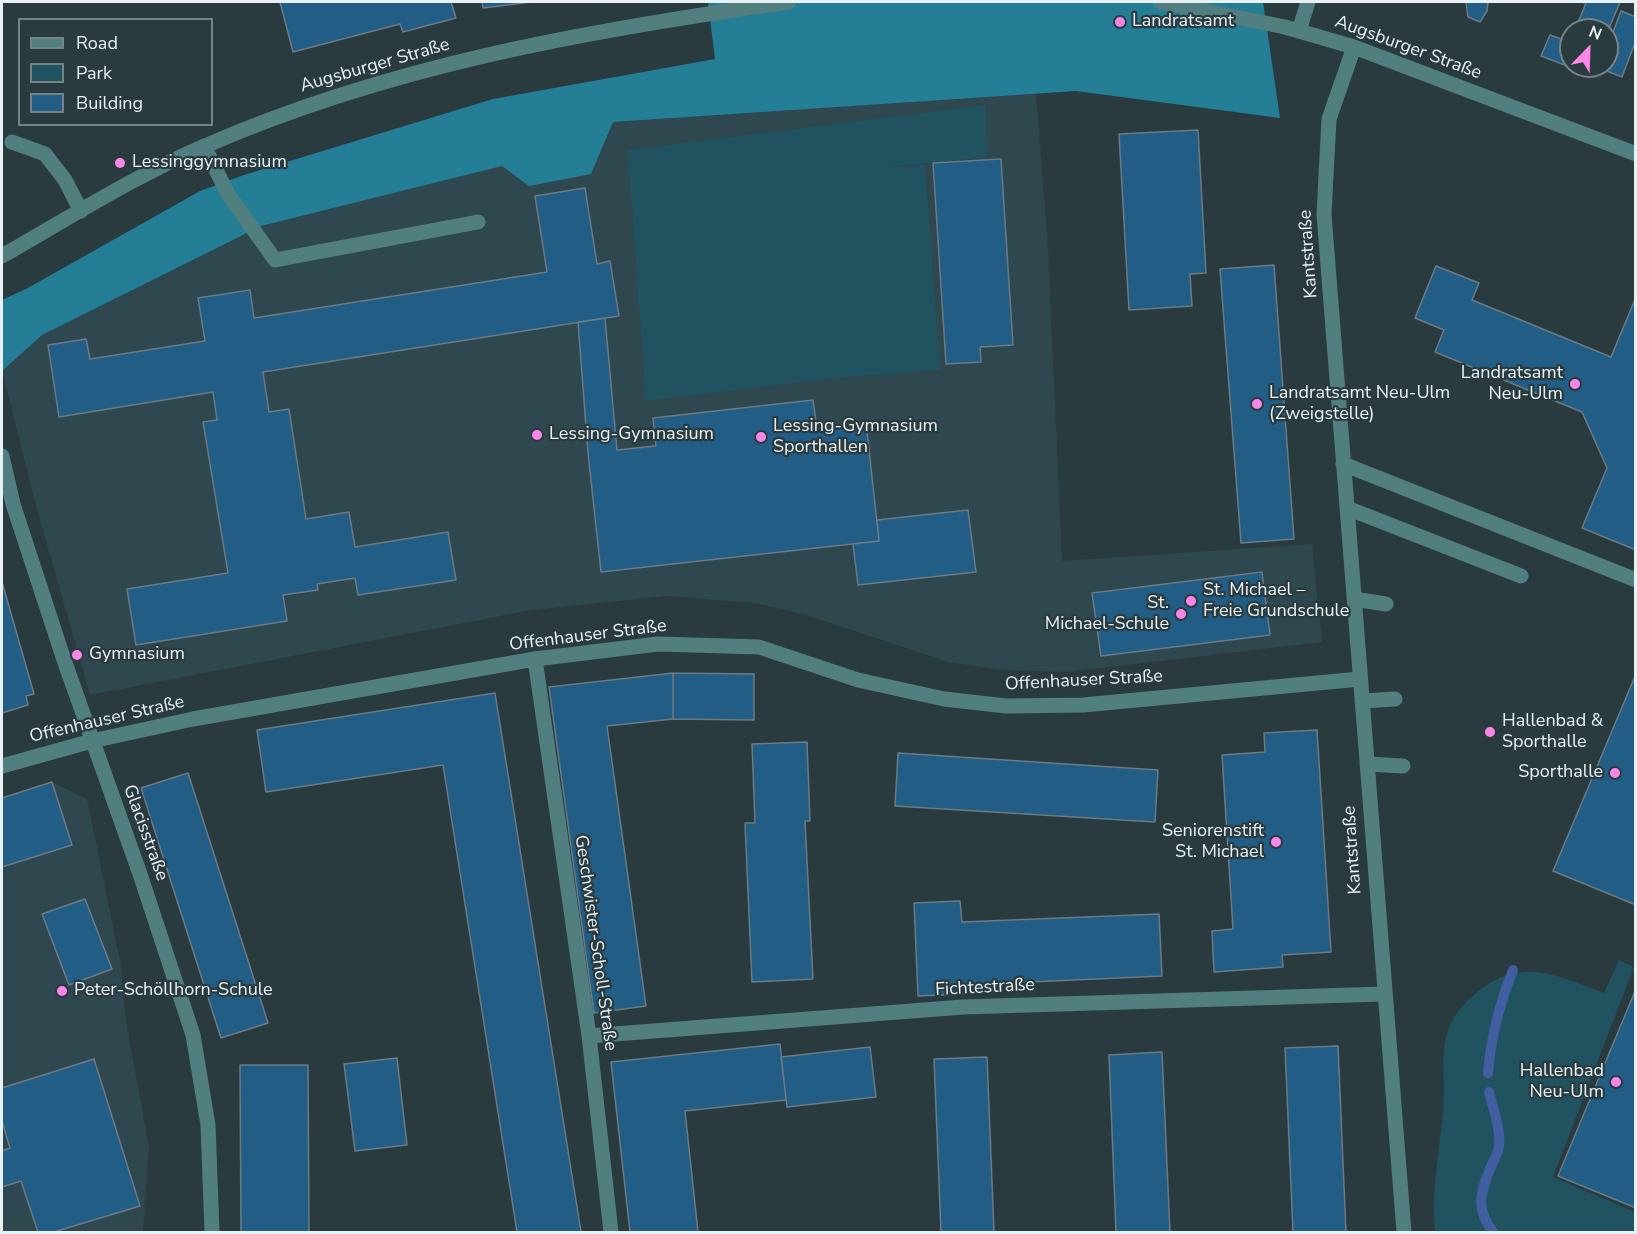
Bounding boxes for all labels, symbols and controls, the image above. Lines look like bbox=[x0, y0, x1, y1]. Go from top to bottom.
place label: Landratsamt bbox=[1132, 11, 1234, 33]
street label: Augsburger Straße bbox=[1332, 11, 1484, 85]
marker: Landratsamt bbox=[1113, 15, 1127, 29]
legend bbox=[18, 18, 213, 126]
north arrow bbox=[1559, 18, 1619, 78]
text: N bbox=[1585, 21, 1605, 46]
text: Road bbox=[76, 31, 118, 55]
street label: Augsburger Straße bbox=[298, 34, 452, 98]
text: Park bbox=[76, 61, 112, 85]
text: Building bbox=[76, 91, 143, 115]
place label: Lessinggymnasium bbox=[132, 152, 287, 174]
marker: Lessinggymnasium bbox=[113, 156, 127, 170]
street label: Kantstraße bbox=[1295, 209, 1323, 299]
place label: Landratsamt Neu-Ulm bbox=[1461, 363, 1563, 406]
marker: Landratsamt Neu-Ulm bbox=[1568, 377, 1582, 391]
place label: Landratsamt Neu-Ulm (Zweigstelle) bbox=[1269, 383, 1450, 426]
marker: Landratsamt Neu-Ulm (Zweigstelle) bbox=[1250, 397, 1264, 411]
place label: Lessing-Gymnasium Sporthallen bbox=[773, 416, 938, 458]
place label: Lessing-Gymnasium bbox=[549, 424, 714, 446]
marker: Lessing-Gymnasium bbox=[530, 428, 544, 442]
marker: Lessing-Gymnasium Sporthallen bbox=[754, 430, 768, 444]
place label: St. Michael – Freie Grundschule bbox=[1203, 580, 1349, 622]
place label: St. Michael-Schule bbox=[1045, 593, 1169, 636]
marker: St. Michael – Freie Grundschule bbox=[1184, 594, 1198, 608]
marker: St. Michael-Schule bbox=[1174, 607, 1188, 621]
street label: Offenhauser Straße bbox=[508, 616, 668, 656]
place label: Gymnasium bbox=[89, 644, 185, 666]
marker: Gymnasium bbox=[70, 648, 84, 662]
street label: Offenhauser Straße bbox=[1004, 666, 1164, 696]
street label: Offenhauser Straße bbox=[28, 692, 186, 748]
place label: Hallenbad & Sporthalle bbox=[1502, 711, 1603, 754]
marker: Hallenbad & Sporthalle bbox=[1483, 725, 1497, 739]
place label: Sporthalle bbox=[1518, 762, 1603, 784]
marker: Sporthalle bbox=[1608, 766, 1622, 780]
street label: Glacisstraße bbox=[118, 782, 172, 884]
street label: Kantstraße bbox=[1339, 805, 1367, 895]
place label: Seniorenstift St. Michael bbox=[1162, 821, 1264, 864]
street label: Geschwister-Scholl-Straße bbox=[569, 834, 621, 1052]
marker: Seniorenstift St. Michael bbox=[1269, 835, 1283, 849]
street label: Fichtestraße bbox=[935, 975, 1035, 1001]
place label: Peter-Schöllhorn-Schule bbox=[74, 980, 273, 1002]
marker: Peter-Schöllhorn-Schule bbox=[55, 984, 69, 998]
place label: Hallenbad Neu-Ulm bbox=[1520, 1061, 1604, 1104]
marker: Hallenbad Neu-Ulm bbox=[1609, 1075, 1623, 1089]

